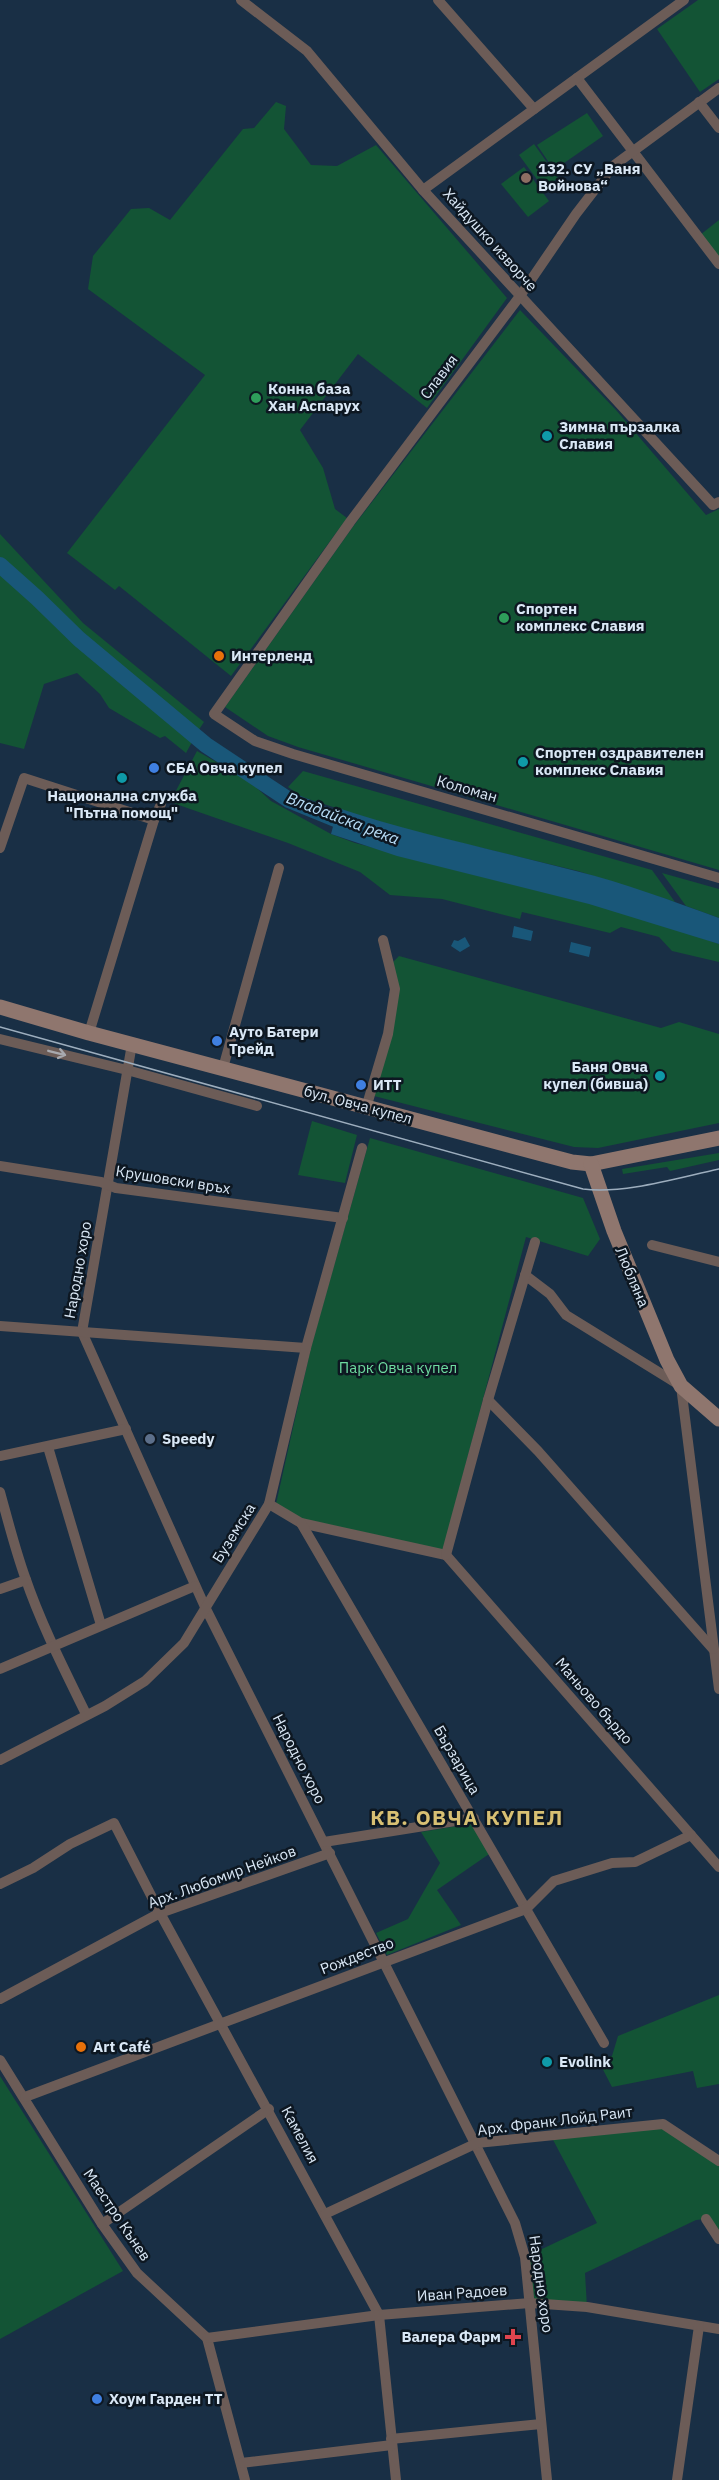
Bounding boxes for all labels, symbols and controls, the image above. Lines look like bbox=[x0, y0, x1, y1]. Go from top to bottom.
place label: 132. СУ „Ваня Войнова“ bbox=[538, 159, 641, 195]
marker: 132. СУ „Ваня Войнова“ bbox=[519, 171, 533, 185]
street label: Хайдушко изворче bbox=[439, 184, 542, 295]
street label: Славия bbox=[416, 351, 462, 403]
place label: Конна база Хан Аспарух bbox=[268, 379, 361, 415]
marker: Конна база Хан Аспарух bbox=[249, 391, 263, 405]
place label: Зимна пързалка Славия bbox=[559, 417, 680, 453]
marker: Зимна пързалка Славия bbox=[540, 429, 554, 443]
place label: Спортен комплекс Славия bbox=[516, 599, 645, 635]
marker: Спортен комплекс Славия bbox=[497, 611, 511, 625]
place label: Интерленд bbox=[231, 646, 313, 665]
marker: Интерленд bbox=[212, 649, 226, 663]
place label: Спортен оздравителен комплекс Славия bbox=[535, 743, 704, 779]
marker: Спортен оздравителен комплекс Славия bbox=[516, 755, 530, 769]
place label: СБА Овча купел bbox=[166, 758, 283, 777]
marker: СБА Овча купел bbox=[147, 761, 161, 775]
marker: Национална служба "Пътна помощ" bbox=[115, 771, 129, 785]
street label: Коломан bbox=[435, 771, 500, 806]
place label: Национална служба "Пътна помощ" bbox=[47, 786, 197, 822]
water label: Владайска река bbox=[284, 787, 402, 849]
place label: Ауто Батери Трейд bbox=[229, 1022, 319, 1058]
marker: Ауто Батери Трейд bbox=[210, 1034, 224, 1048]
one-way arrow bbox=[47, 1048, 66, 1059]
place label: Баня Овча купел (бивша) bbox=[543, 1057, 648, 1093]
marker: Баня Овча купел (бивша) bbox=[653, 1069, 667, 1083]
place label: ИТТ bbox=[373, 1075, 402, 1094]
marker: ИТТ bbox=[354, 1078, 368, 1092]
street label: бул. Овча купел bbox=[302, 1081, 414, 1128]
street label: Крушовски връх bbox=[114, 1161, 232, 1198]
street label: Народно хоро bbox=[60, 1220, 95, 1320]
street label: Любляна bbox=[611, 1244, 654, 1310]
park label: Парк Овча купел bbox=[339, 1358, 457, 1377]
place label: Speedy bbox=[162, 1429, 214, 1448]
marker: Speedy bbox=[143, 1432, 157, 1446]
street label: Буземска bbox=[208, 1499, 259, 1566]
street label: Маньово бърдо bbox=[552, 1653, 637, 1748]
street label: Народно хоро bbox=[269, 1711, 330, 1807]
street label: Бързарица bbox=[430, 1722, 485, 1798]
district label: КВ. ОВЧА КУПЕЛ bbox=[370, 1803, 564, 1831]
street label: Арх. Любомир Нейков bbox=[145, 1841, 298, 1912]
street label: Рождество bbox=[317, 1933, 396, 1978]
place label: Art Café bbox=[93, 2037, 151, 2056]
marker: Art Café bbox=[74, 2040, 88, 2054]
place label: Evolink bbox=[559, 2052, 611, 2071]
marker: Evolink bbox=[540, 2055, 554, 2069]
street label: Арх. Франк Лойд Раит bbox=[476, 2102, 634, 2139]
street label: Камелия bbox=[278, 2103, 323, 2167]
street label: Маестро Кънев bbox=[80, 2165, 155, 2265]
street label: Народно хоро bbox=[525, 2234, 558, 2334]
street label: Иван Радоев bbox=[416, 2280, 508, 2305]
place label: Валера Фарм bbox=[402, 2327, 501, 2346]
marker: Валера Фарм bbox=[506, 2330, 520, 2344]
place label: Хоум Гарден ТТ bbox=[109, 2389, 223, 2408]
marker: Хоум Гарден ТТ bbox=[90, 2392, 104, 2406]

